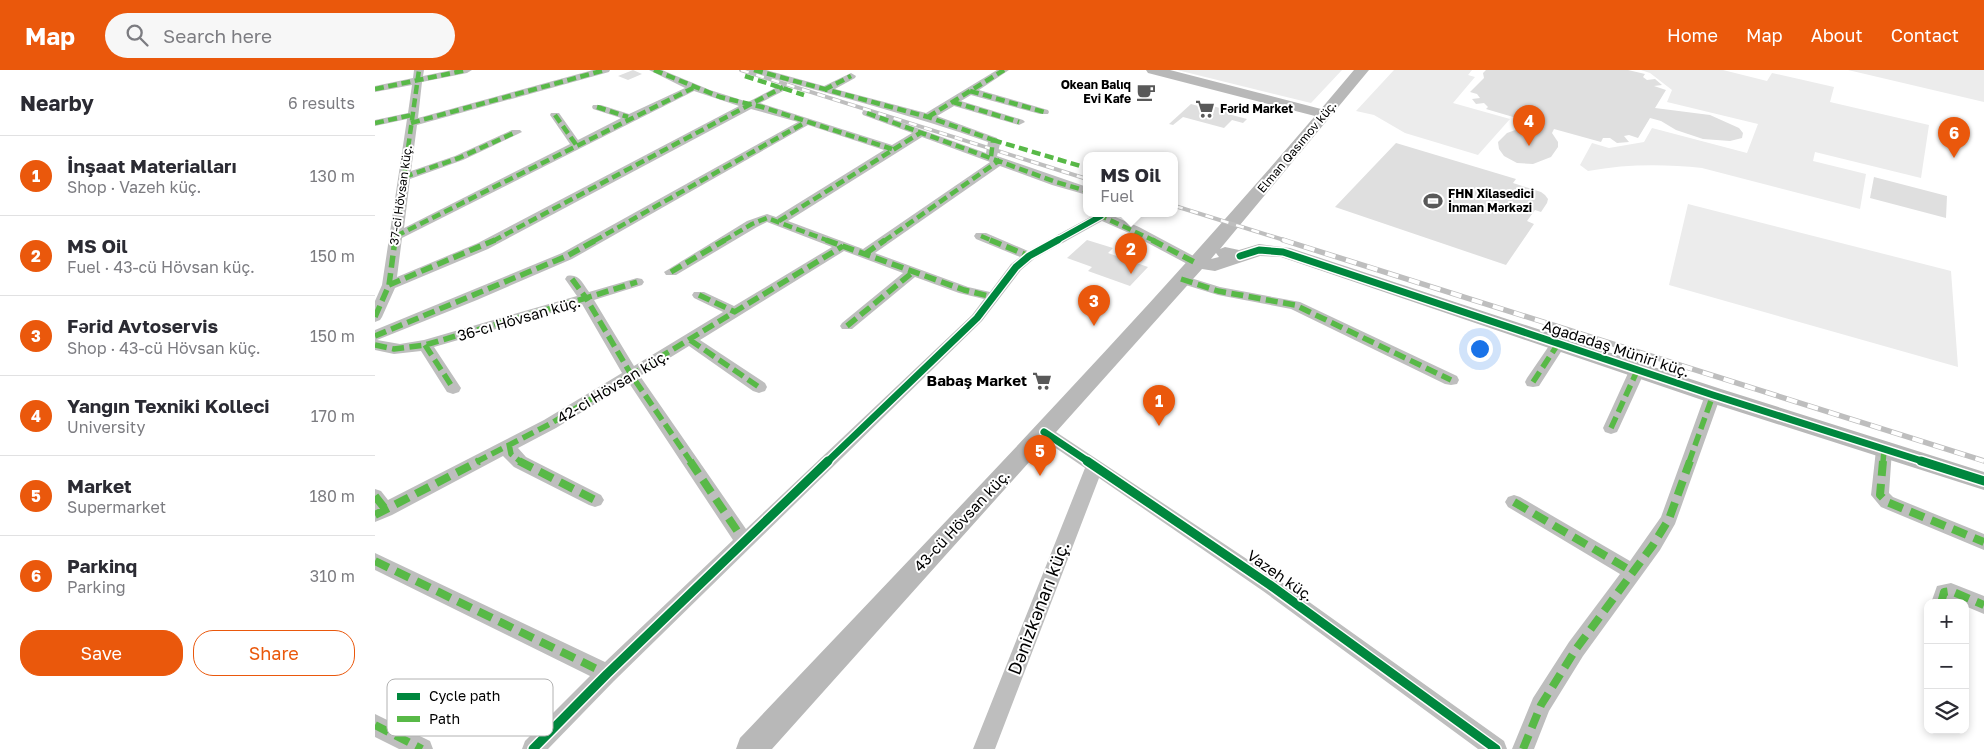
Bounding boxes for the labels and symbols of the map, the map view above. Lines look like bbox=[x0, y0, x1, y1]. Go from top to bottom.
place label: Okean Balıq Evi Kafe bbox=[1061, 77, 1131, 106]
cafe icon: Okean Balıq Evi Kafe bbox=[1135, 81, 1157, 103]
supermarket icon: Fərid Market bbox=[1194, 98, 1216, 120]
street label: Elman Qasımov küç. bbox=[1254, 98, 1339, 196]
place label: Fərid Market bbox=[1220, 101, 1293, 116]
pin: 4 bbox=[1513, 105, 1545, 146]
pin: 6 bbox=[1938, 117, 1970, 158]
street label: 37-ci Hövsan küç. bbox=[386, 144, 415, 246]
place label: FHN Xilasedici İnman Mərkəzi bbox=[1448, 186, 1534, 215]
sports icon: FHN Xilasedici İnman Mərkəzi bbox=[1422, 190, 1444, 212]
pin: 2 bbox=[1115, 233, 1147, 274]
pin: 3 bbox=[1078, 285, 1110, 326]
street label: 36-cı Hövsan küç. bbox=[455, 292, 582, 344]
street label: Ağadadaş Müniri küç. bbox=[1541, 316, 1692, 380]
your location bbox=[1467, 336, 1493, 362]
street label: 42-ci Hövsan küç. bbox=[553, 346, 672, 427]
supermarket icon: Babaş Market bbox=[1031, 370, 1053, 392]
place label: Babaş Market bbox=[927, 371, 1027, 389]
pin: 1 bbox=[1143, 385, 1175, 426]
pin: 5 bbox=[1024, 435, 1056, 476]
street label: 43-cü Hövsan küç. bbox=[910, 466, 1013, 575]
street label: Dənizkənarı küç. bbox=[1002, 538, 1074, 678]
street label: Vazeh küç. bbox=[1244, 546, 1317, 605]
legend bbox=[387, 679, 553, 736]
text: Cycle path bbox=[429, 687, 500, 704]
text: Path bbox=[429, 710, 460, 727]

